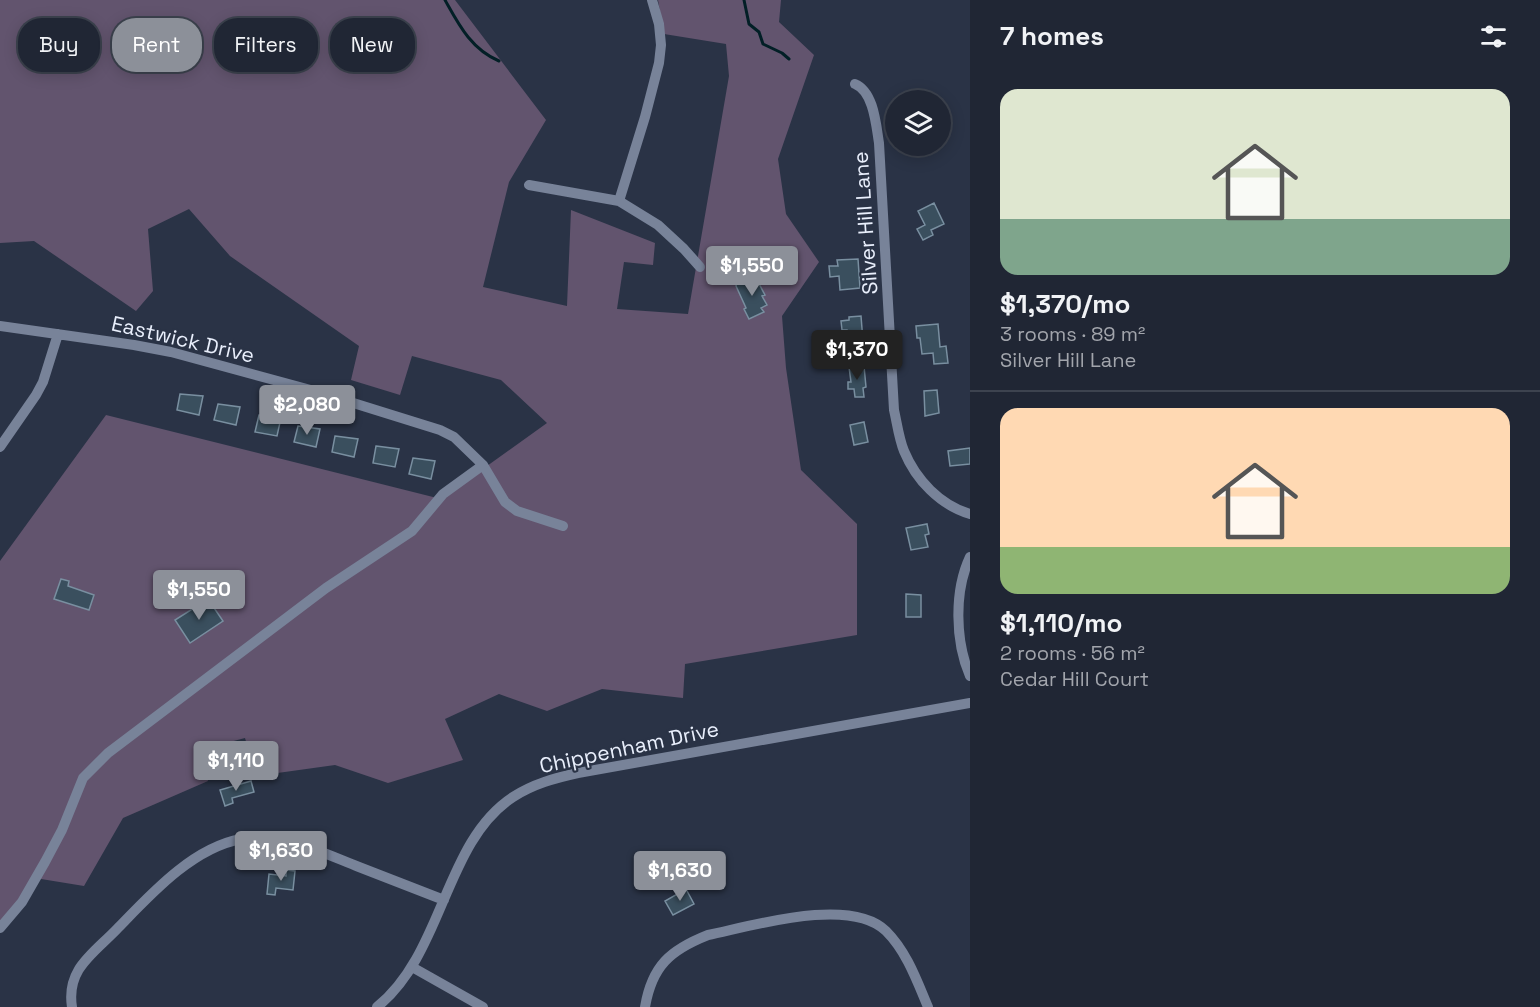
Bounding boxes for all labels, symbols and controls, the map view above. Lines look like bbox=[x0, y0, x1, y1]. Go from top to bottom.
chip: Buy bbox=[18, 18, 100, 72]
chip: Rent bbox=[112, 18, 202, 72]
chip: Filters bbox=[214, 18, 318, 72]
chip: New bbox=[330, 18, 415, 72]
text: 7 homes bbox=[1000, 19, 1104, 53]
icon: filters bbox=[1477, 20, 1510, 53]
map controls bbox=[885, 90, 951, 156]
button: layers bbox=[885, 90, 951, 156]
icon: home bbox=[1201, 128, 1309, 236]
street label: Silver Hill Lane bbox=[847, 151, 883, 295]
pin: $1,550 bbox=[703, 246, 801, 297]
text: $1,550 bbox=[720, 252, 784, 278]
text: $1,370/mo bbox=[1000, 287, 1130, 321]
street label: Eastwick Drive bbox=[109, 309, 257, 369]
text: 3 rooms · 89 m² bbox=[1000, 321, 1145, 347]
pin: $1,370 bbox=[808, 330, 906, 381]
text: $1,370 bbox=[825, 336, 889, 362]
text: Silver Hill Lane bbox=[1000, 347, 1136, 373]
pin: $2,080 bbox=[258, 385, 356, 436]
text: $2,080 bbox=[273, 391, 341, 417]
icon: home bbox=[1201, 447, 1309, 555]
pin: $1,550 bbox=[150, 570, 248, 621]
text: $1,550 bbox=[167, 576, 231, 602]
text: $1,110/mo bbox=[1000, 606, 1122, 640]
text: 2 rooms · 56 m² bbox=[1000, 640, 1145, 666]
text: Cedar Hill Court bbox=[1000, 666, 1149, 692]
street label: Chippenham Drive bbox=[537, 715, 721, 779]
pin: $1,110 bbox=[187, 741, 285, 792]
text: $1,110 bbox=[207, 747, 265, 773]
pin: $1,630 bbox=[232, 831, 330, 882]
text: $1,630 bbox=[249, 837, 313, 863]
pin: $1,630 bbox=[631, 851, 729, 902]
text: $1,630 bbox=[648, 857, 712, 883]

